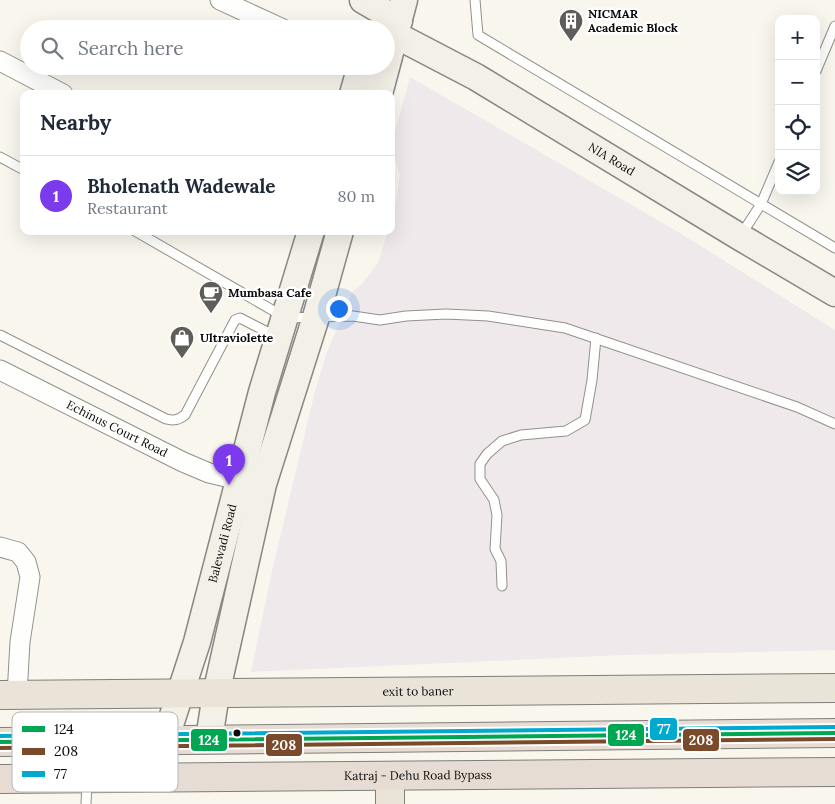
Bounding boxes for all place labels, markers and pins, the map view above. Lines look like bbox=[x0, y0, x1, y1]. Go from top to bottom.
place label: NICMAR Academic Block bbox=[588, 6, 678, 35]
building icon: NICMAR Academic Block bbox=[558, 8, 584, 42]
cafe icon: Mumbasa Cafe bbox=[198, 280, 224, 314]
place label: Mumbasa Cafe bbox=[228, 285, 312, 300]
shop icon: Ultraviolette bbox=[169, 325, 195, 359]
place label: Ultraviolette bbox=[200, 330, 274, 345]
pin: 1 bbox=[213, 444, 245, 485]
unlabelled marker bbox=[232, 728, 242, 738]

